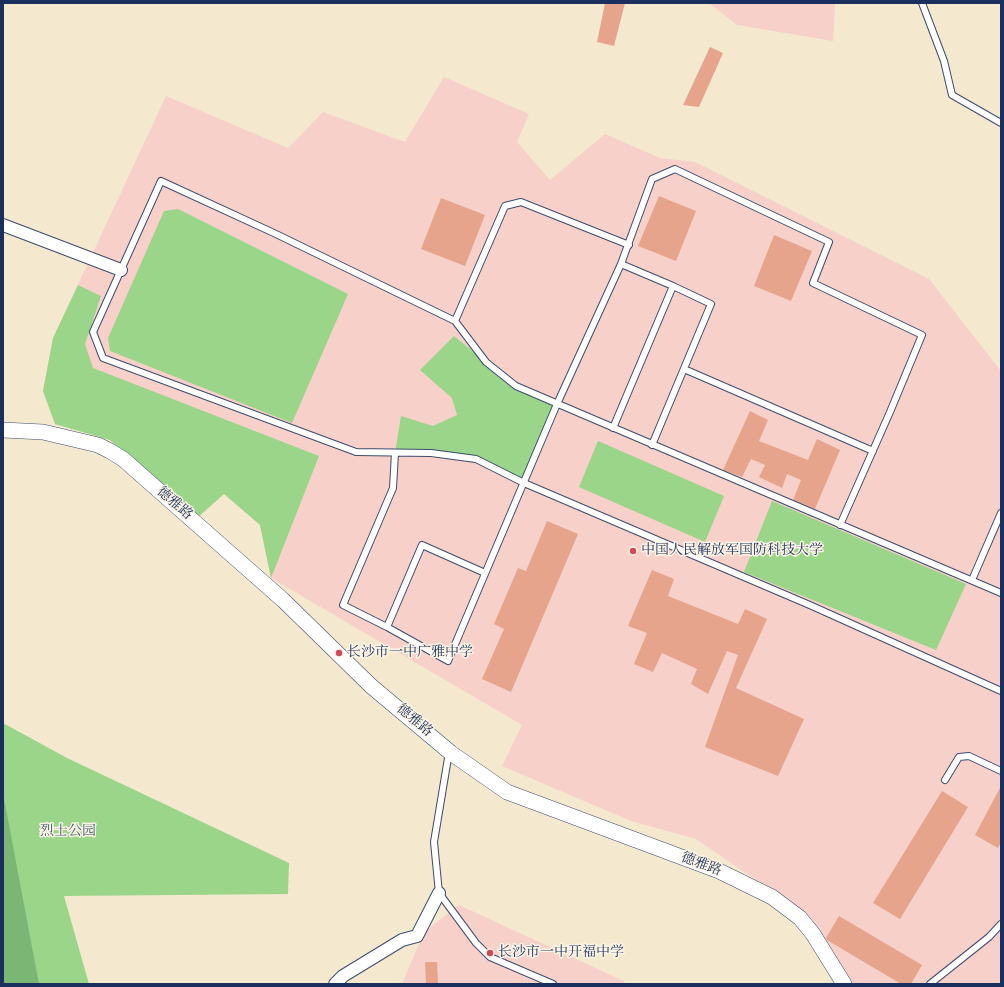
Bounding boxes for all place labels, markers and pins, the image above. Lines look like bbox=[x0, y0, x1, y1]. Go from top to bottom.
place label: 中国人民解放军国防科技大学 bbox=[641, 543, 823, 559]
marker: 中国人民解放军国防科技大学 bbox=[628, 546, 638, 556]
place label: 长沙市一中广雅中学 bbox=[347, 645, 473, 661]
marker: 长沙市一中广雅中学 bbox=[334, 648, 344, 658]
place label: 长沙市一中开福中学 bbox=[498, 945, 624, 961]
marker: 长沙市一中开福中学 bbox=[485, 948, 495, 958]

